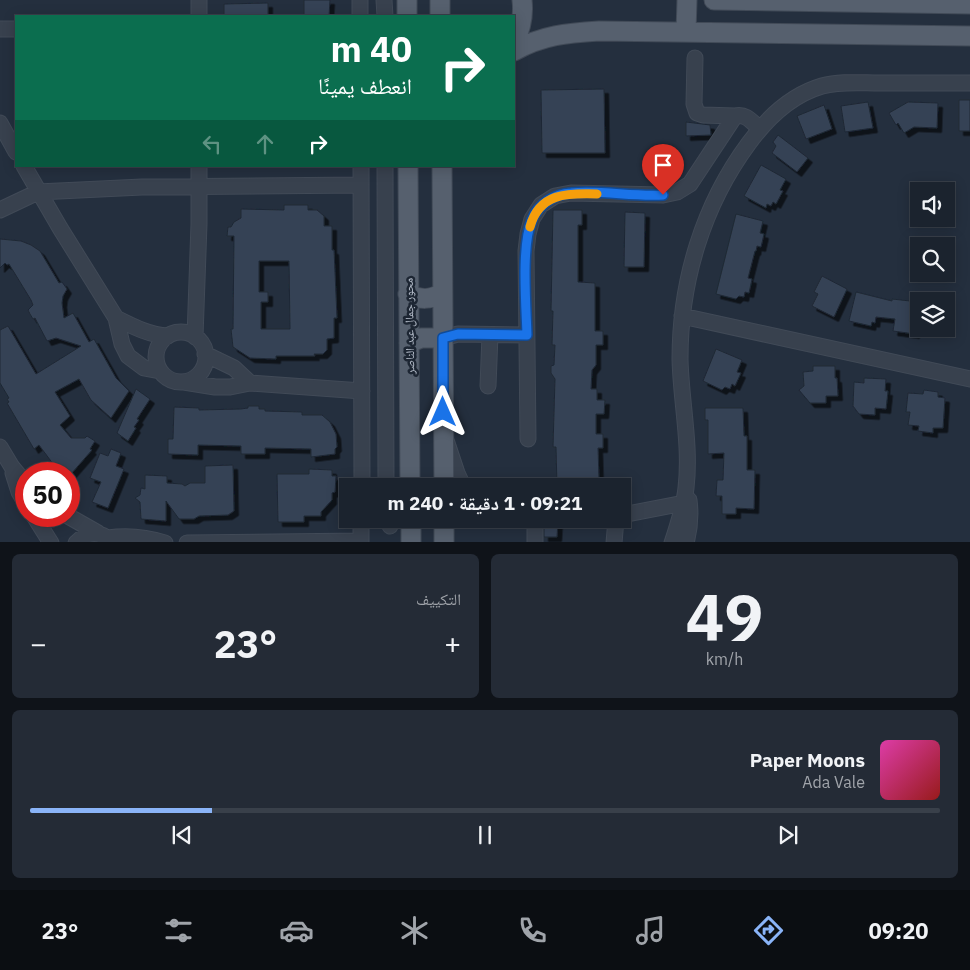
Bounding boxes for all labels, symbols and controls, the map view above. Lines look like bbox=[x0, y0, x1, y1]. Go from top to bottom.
text: 40 m bbox=[330, 26, 412, 72]
icon: right bbox=[430, 35, 495, 100]
text: انعطف يمينًا bbox=[318, 71, 412, 100]
icon: left bbox=[198, 130, 226, 158]
icon: ahead bbox=[251, 130, 279, 158]
icon: right bbox=[304, 130, 332, 158]
pin bbox=[642, 144, 684, 195]
icon: arrive bbox=[649, 151, 677, 179]
map controls bbox=[910, 182, 955, 337]
button: sound bbox=[910, 182, 955, 227]
button: search bbox=[910, 237, 955, 282]
street label: محور جمال عبد الناصر bbox=[401, 278, 418, 375]
button: layers bbox=[910, 292, 955, 337]
position arrow bbox=[416, 385, 468, 437]
speed limit sign: 50 bbox=[15, 462, 80, 527]
text: 09:21 · 1 دقيقة · 240 m bbox=[388, 491, 582, 515]
text: 49 bbox=[686, 574, 764, 659]
text: التكييف bbox=[416, 589, 461, 609]
text: 23° bbox=[214, 619, 277, 668]
text: − bbox=[30, 625, 47, 662]
text: + bbox=[444, 625, 461, 662]
text: km/h bbox=[706, 649, 743, 669]
text: Paper Moons bbox=[750, 748, 865, 772]
text: Ada Vale bbox=[802, 772, 865, 792]
icon: previous bbox=[168, 821, 196, 849]
icon: pause bbox=[471, 821, 499, 849]
icon: next bbox=[774, 821, 802, 849]
icon: filters bbox=[161, 913, 196, 948]
icon: car bbox=[279, 913, 314, 948]
icon: climate bbox=[397, 913, 432, 948]
icon: phone bbox=[515, 913, 550, 948]
icon: music bbox=[633, 913, 668, 948]
icon: directions bbox=[751, 913, 786, 948]
text: 23° bbox=[42, 916, 78, 945]
text: 09:20 bbox=[869, 916, 929, 945]

